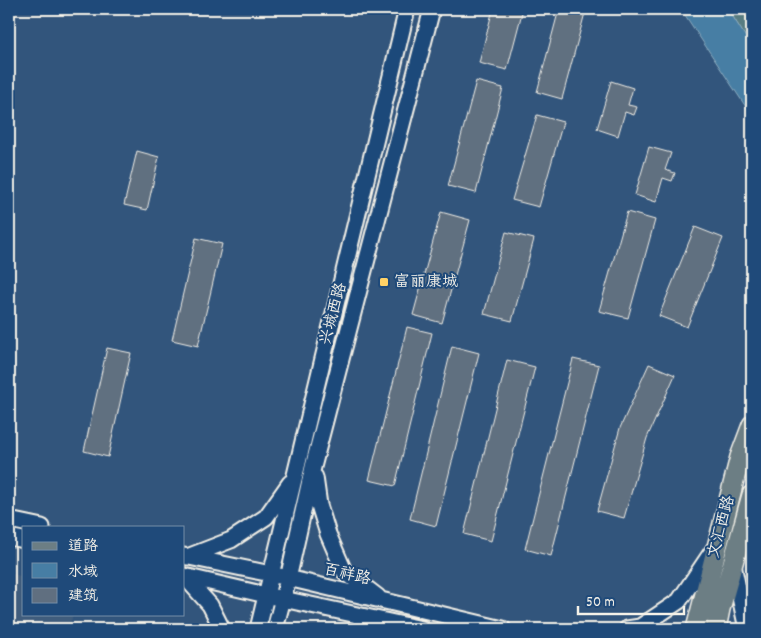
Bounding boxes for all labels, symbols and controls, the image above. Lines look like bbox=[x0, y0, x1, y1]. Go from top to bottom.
place label: 富丽康城 bbox=[394, 271, 458, 294]
marker: 富丽康城 bbox=[378, 276, 390, 288]
street label: 兴城西路 bbox=[315, 280, 353, 348]
street label: 文汇西路 bbox=[703, 493, 741, 561]
legend bbox=[22, 526, 185, 616]
text: 道路 bbox=[68, 536, 98, 558]
street label: 百祥路 bbox=[321, 558, 373, 592]
text: 水域 bbox=[68, 562, 98, 584]
scale bar bbox=[578, 583, 685, 615]
text: 建筑 bbox=[68, 586, 98, 608]
text: 50 m bbox=[586, 592, 615, 614]

